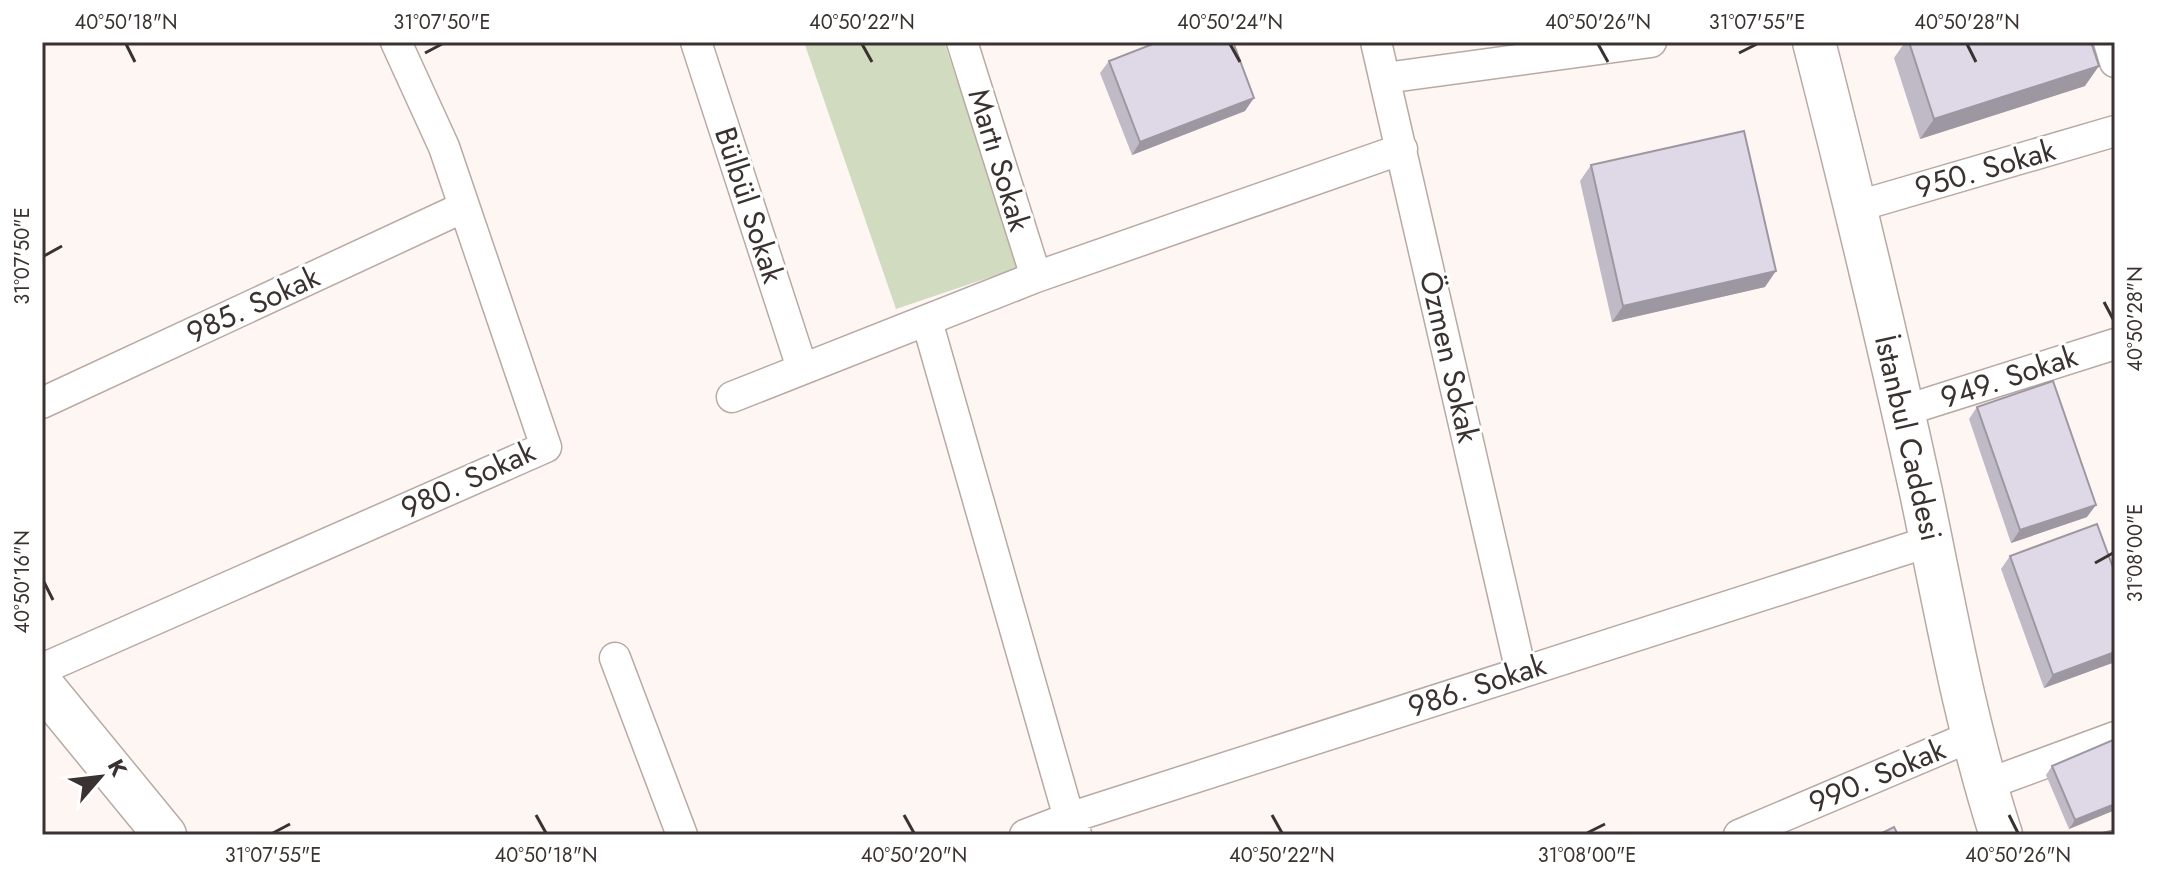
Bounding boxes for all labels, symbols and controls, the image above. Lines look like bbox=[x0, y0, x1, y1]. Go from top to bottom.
text: 40°50'18"N bbox=[75, 8, 177, 37]
text: 31°07'50"E bbox=[393, 8, 491, 37]
text: 40°50'22"N bbox=[809, 8, 915, 37]
text: 40°50'24"N bbox=[1177, 8, 1283, 37]
text: 40°50'26"N bbox=[1545, 8, 1651, 37]
text: 31°07'55"E bbox=[1709, 8, 1805, 37]
text: 40°50'28"N bbox=[1914, 8, 2020, 37]
street label: Martı Sokak bbox=[957, 83, 1042, 237]
street label: Bülbül Sokak bbox=[704, 121, 795, 289]
street label: 950. Sokak bbox=[1910, 128, 2061, 209]
text: 31°07'50"E bbox=[8, 207, 37, 305]
street label: 985. Sokak bbox=[179, 255, 327, 354]
text: 40°50'28"N bbox=[2121, 266, 2150, 372]
street label: Özmen Sokak bbox=[1409, 267, 1490, 448]
street label: İstanbul Caddesi bbox=[1864, 331, 1953, 545]
street label: 949. Sokak bbox=[1935, 334, 2084, 419]
street label: 980. Sokak bbox=[394, 429, 543, 529]
text: 31°08'00"E bbox=[2121, 504, 2150, 602]
text: 40°50'16"N bbox=[8, 530, 37, 634]
street label: 986. Sokak bbox=[1402, 643, 1552, 728]
street label: 990. Sokak bbox=[1802, 727, 1952, 824]
north arrow bbox=[60, 737, 140, 817]
text: K bbox=[100, 753, 136, 782]
text: 31°07'55"E bbox=[225, 841, 321, 870]
text: 40°50'18"N bbox=[495, 841, 597, 870]
text: 40°50'20"N bbox=[861, 841, 967, 870]
text: 40°50'22"N bbox=[1229, 841, 1335, 870]
text: 31°08'00"E bbox=[1538, 841, 1636, 870]
text: 40°50'26"N bbox=[1965, 841, 2071, 870]

